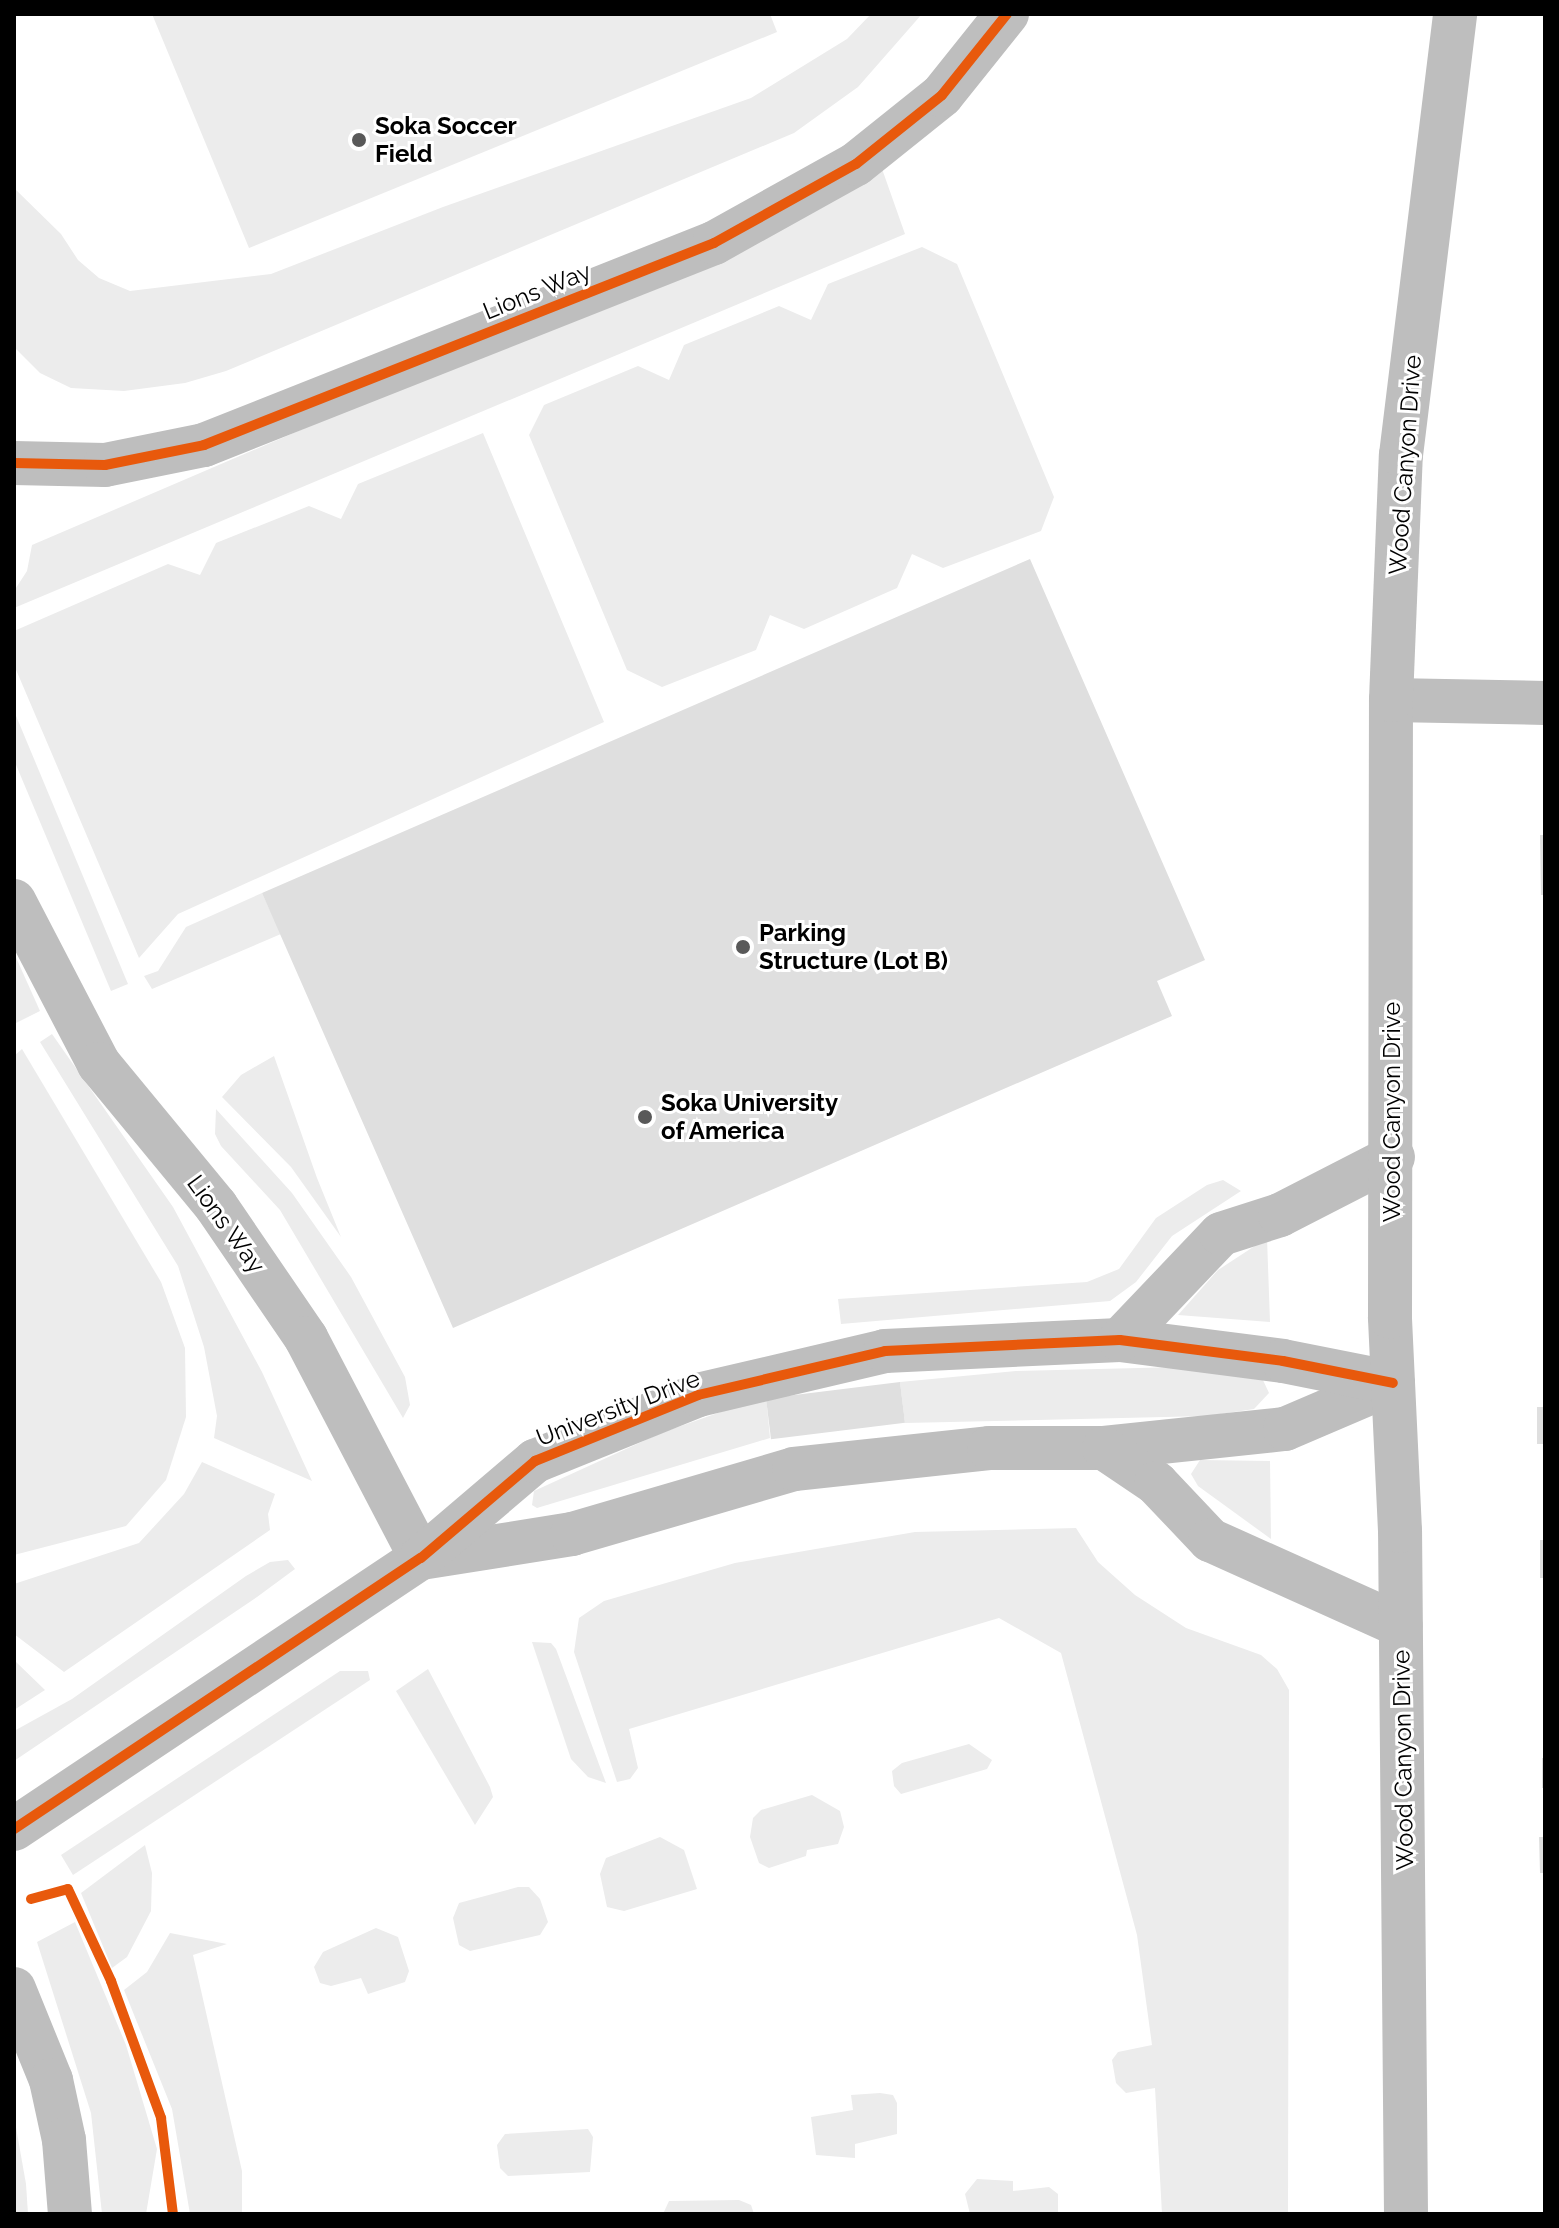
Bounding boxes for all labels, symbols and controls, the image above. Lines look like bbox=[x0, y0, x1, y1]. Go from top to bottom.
place label: Soka Soccer Field bbox=[375, 112, 517, 168]
marker: Soka Soccer Field bbox=[350, 131, 368, 149]
street label: Lions Way bbox=[478, 256, 596, 326]
street label: Wood Canyon Drive bbox=[1383, 354, 1427, 576]
place label: Parking Structure (Lot B) bbox=[759, 919, 948, 975]
marker: Parking Structure (Lot B) bbox=[734, 938, 752, 956]
street label: Wood Canyon Drive bbox=[1378, 1002, 1406, 1222]
place label: Soka University of America bbox=[661, 1089, 838, 1145]
marker: Soka University of America bbox=[636, 1108, 654, 1126]
street label: Lions Way bbox=[181, 1169, 271, 1279]
street label: University Drive bbox=[532, 1363, 704, 1453]
street label: Wood Canyon Drive bbox=[1387, 1649, 1419, 1871]

